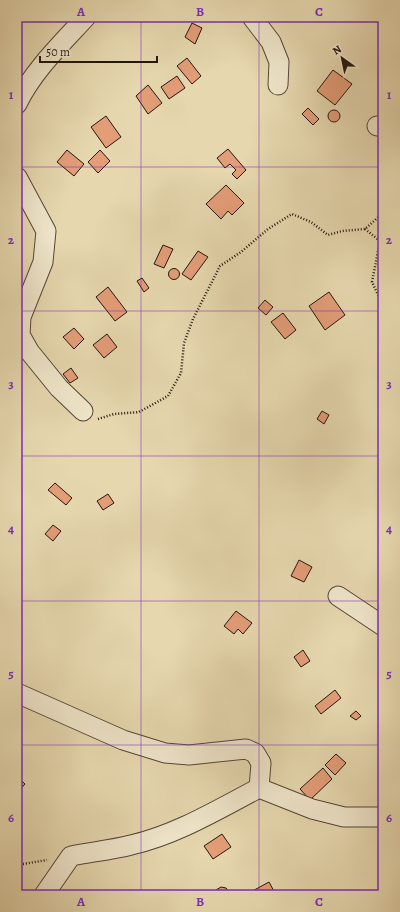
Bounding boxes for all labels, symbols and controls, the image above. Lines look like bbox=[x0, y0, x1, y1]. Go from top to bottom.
text: A bbox=[76, 3, 86, 20]
text: B bbox=[196, 3, 204, 20]
text: C bbox=[315, 3, 323, 20]
scale bar bbox=[40, 38, 157, 64]
north arrow bbox=[322, 38, 362, 78]
text: N bbox=[329, 42, 344, 59]
text: 50 m bbox=[46, 44, 70, 60]
text: 1 bbox=[9, 86, 14, 103]
text: 1 bbox=[387, 86, 392, 103]
text: 2 bbox=[8, 231, 15, 248]
text: 2 bbox=[386, 231, 393, 248]
text: 3 bbox=[8, 375, 14, 392]
text: 3 bbox=[386, 375, 392, 392]
text: 4 bbox=[8, 520, 14, 537]
text: 4 bbox=[386, 520, 392, 537]
text: 5 bbox=[8, 665, 14, 682]
text: 5 bbox=[386, 665, 392, 682]
text: 6 bbox=[8, 809, 14, 826]
text: 6 bbox=[386, 809, 392, 826]
text: A bbox=[76, 893, 86, 910]
text: B bbox=[196, 893, 204, 910]
text: C bbox=[315, 893, 323, 910]

